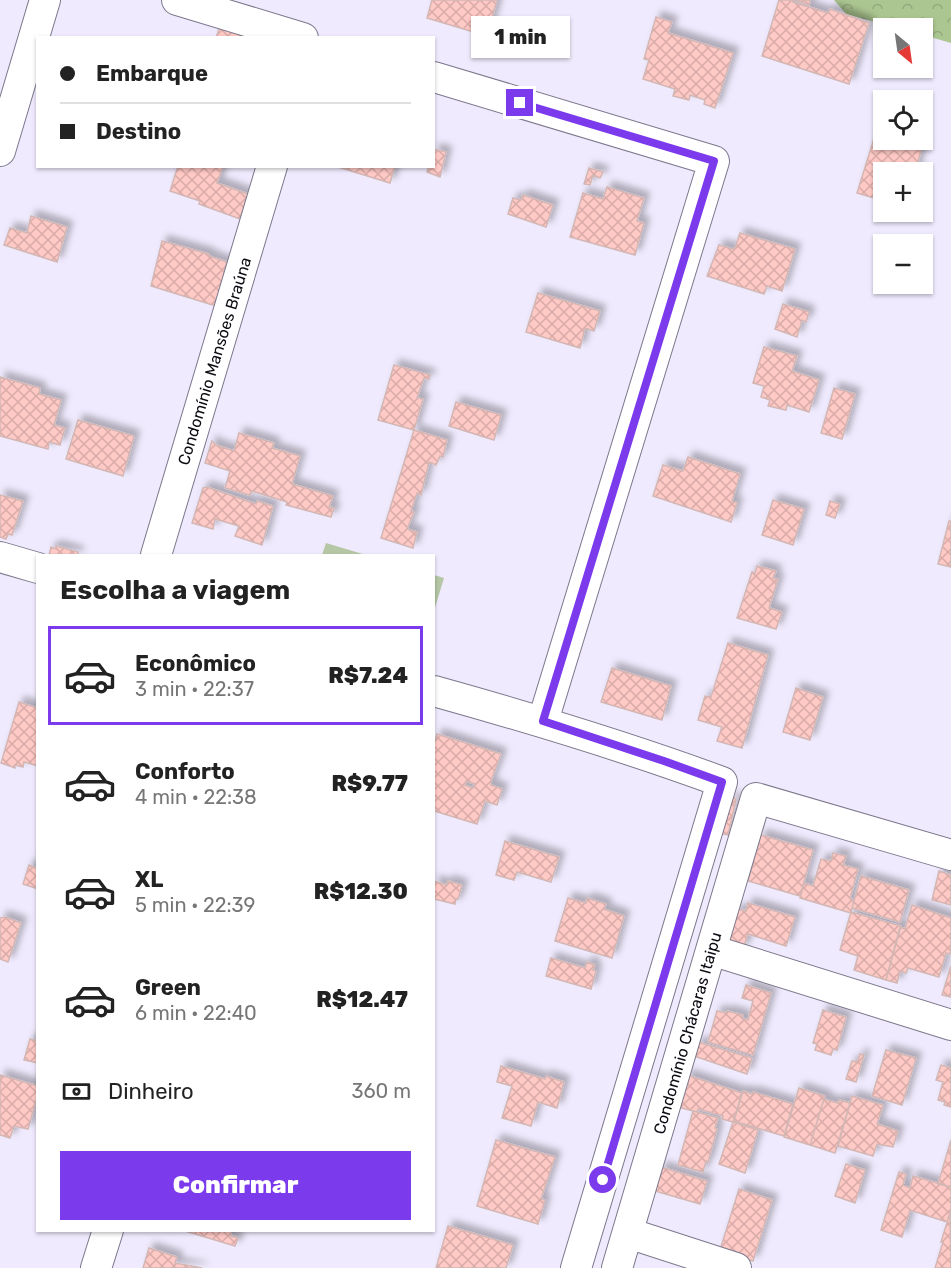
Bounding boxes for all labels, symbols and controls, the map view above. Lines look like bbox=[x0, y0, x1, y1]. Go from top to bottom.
callout: 1 min bbox=[470, 16, 570, 58]
north arrow bbox=[873, 18, 933, 78]
map controls bbox=[873, 18, 933, 294]
text: 1 min bbox=[494, 25, 547, 49]
text: Embarque bbox=[96, 60, 208, 87]
route end bbox=[506, 89, 533, 116]
button: locate bbox=[873, 90, 933, 150]
text: Destino bbox=[96, 118, 181, 145]
button: + bbox=[873, 162, 933, 222]
button: − bbox=[873, 234, 933, 294]
street label: Condomínio Mansões Braúna bbox=[174, 255, 255, 467]
text: Escolha a viagem bbox=[60, 574, 290, 606]
icon: car bbox=[63, 649, 117, 703]
text: Econômico bbox=[135, 650, 256, 677]
text: R$7.24 bbox=[328, 662, 408, 689]
text: 3 min · 22:37 bbox=[135, 677, 254, 701]
icon: car bbox=[63, 757, 117, 811]
text: Conforto bbox=[135, 758, 235, 785]
text: R$9.77 bbox=[331, 770, 408, 797]
text: 4 min · 22:38 bbox=[135, 785, 257, 809]
icon: car bbox=[63, 865, 117, 919]
text: XL bbox=[135, 866, 163, 893]
text: R$12.30 bbox=[314, 878, 408, 905]
text: 5 min · 22:39 bbox=[135, 893, 255, 917]
street label: Condomínio Chácaras Itaipu bbox=[650, 930, 725, 1136]
icon: car bbox=[63, 973, 117, 1027]
text: Green bbox=[135, 974, 201, 1001]
text: R$12.47 bbox=[316, 986, 408, 1013]
text: 6 min · 22:40 bbox=[135, 1001, 257, 1025]
icon: cash bbox=[60, 1075, 93, 1108]
text: Dinheiro bbox=[108, 1078, 194, 1105]
text: 360 m bbox=[352, 1079, 411, 1103]
button: Confirmar bbox=[60, 1151, 411, 1220]
route start bbox=[589, 1166, 616, 1193]

